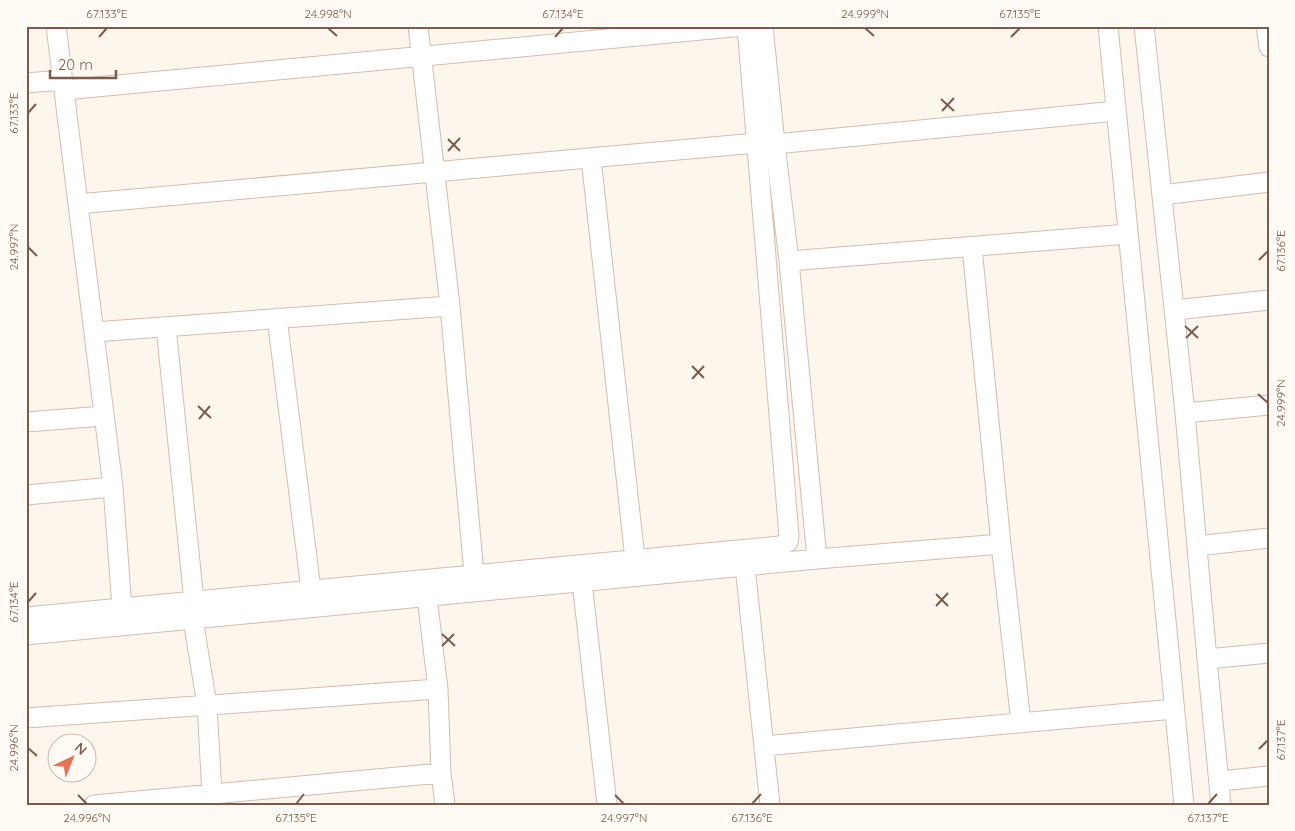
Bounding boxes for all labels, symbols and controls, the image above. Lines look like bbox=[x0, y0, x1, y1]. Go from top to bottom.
text: 67.133°E bbox=[86, 6, 128, 21]
text: 24.998°N bbox=[304, 6, 352, 21]
text: 67.134°E bbox=[542, 6, 584, 21]
text: 24.999°N bbox=[841, 6, 889, 21]
text: 67.135°E bbox=[999, 6, 1041, 21]
scale bar bbox=[50, 48, 116, 80]
text: 20 m bbox=[58, 55, 93, 74]
text: 67.133°E bbox=[6, 92, 21, 134]
text: 24.997°N bbox=[6, 224, 21, 270]
text: 67.136°E bbox=[1273, 230, 1288, 272]
text: 24.999°N bbox=[1273, 379, 1288, 427]
text: 67.134°E bbox=[6, 581, 21, 623]
text: 67.137°E bbox=[1273, 719, 1288, 761]
text: 24.996°N bbox=[6, 724, 21, 772]
north arrow bbox=[48, 734, 98, 784]
text: N bbox=[71, 738, 91, 759]
text: 24.996°N bbox=[63, 810, 111, 825]
text: 67.135°E bbox=[275, 810, 317, 825]
text: 24.997°N bbox=[601, 810, 647, 825]
text: 67.136°E bbox=[731, 810, 773, 825]
text: 67.137°E bbox=[1187, 810, 1229, 825]

